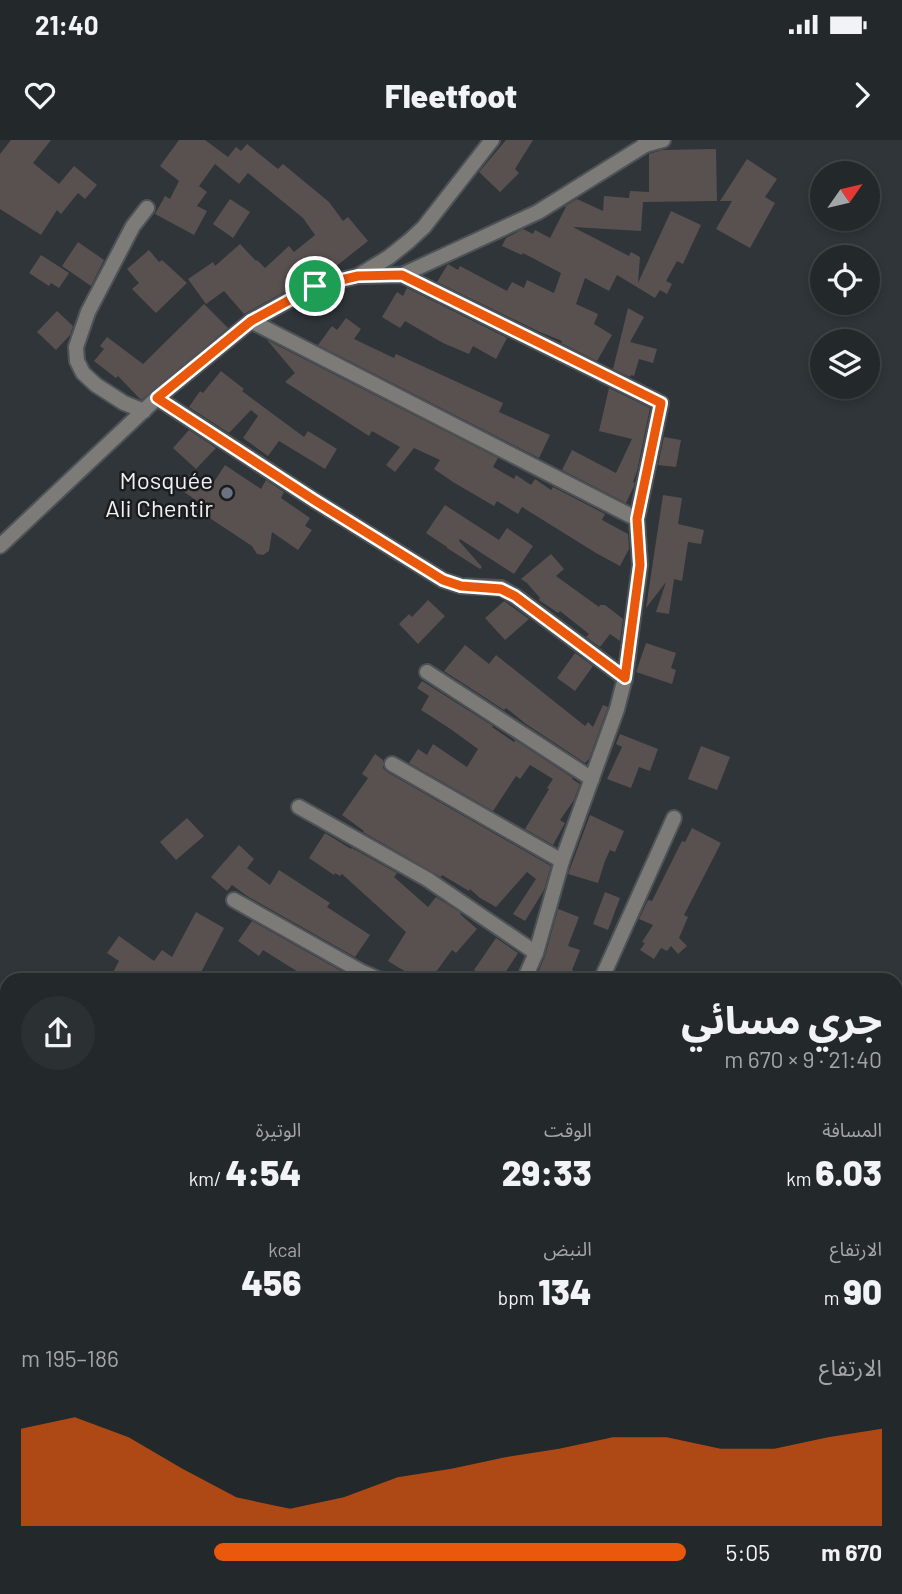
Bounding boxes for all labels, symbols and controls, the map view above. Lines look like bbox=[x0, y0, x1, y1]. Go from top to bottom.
text: 21:40 bbox=[35, 9, 99, 40]
icon: heart bbox=[21, 76, 59, 114]
text: Fleetfoot bbox=[385, 76, 517, 114]
icon: forward bbox=[843, 76, 881, 114]
north arrow bbox=[810, 161, 880, 231]
map controls bbox=[810, 161, 880, 399]
button: locate bbox=[810, 245, 880, 315]
pin bbox=[285, 256, 345, 316]
icon: arrive bbox=[296, 267, 334, 305]
button: layers bbox=[810, 329, 880, 399]
place label: Mosquée Ali Chentir bbox=[105, 465, 213, 522]
marker: Mosquée Ali Chentir bbox=[219, 485, 235, 501]
button: share bbox=[21, 996, 95, 1070]
text: جري مسائي bbox=[681, 996, 882, 1042]
text: 21:40 · 9 × 670 m bbox=[724, 1045, 882, 1073]
text: الوتيرة bbox=[256, 1118, 301, 1141]
text: الوقت bbox=[544, 1118, 592, 1141]
text: المسافة bbox=[822, 1118, 882, 1141]
text: 4:54 bbox=[225, 1151, 301, 1193]
text: 29:33 bbox=[502, 1151, 592, 1193]
text: 6.03 bbox=[815, 1151, 882, 1193]
text: /km bbox=[189, 1167, 225, 1190]
text: km bbox=[786, 1167, 815, 1190]
text: النبض bbox=[543, 1237, 592, 1260]
text: الارتفاع bbox=[830, 1237, 882, 1260]
text: kcal bbox=[268, 1238, 301, 1261]
text: 456 bbox=[241, 1261, 301, 1303]
text: 134 bbox=[538, 1270, 592, 1312]
text: 90 bbox=[843, 1270, 882, 1312]
text: bpm bbox=[498, 1286, 538, 1309]
text: m bbox=[824, 1286, 843, 1309]
text: 186–195 m bbox=[21, 1344, 119, 1372]
text: الارتفاع bbox=[819, 1353, 882, 1381]
text: 5:05 bbox=[726, 1538, 770, 1566]
text: 670 m bbox=[821, 1538, 882, 1566]

